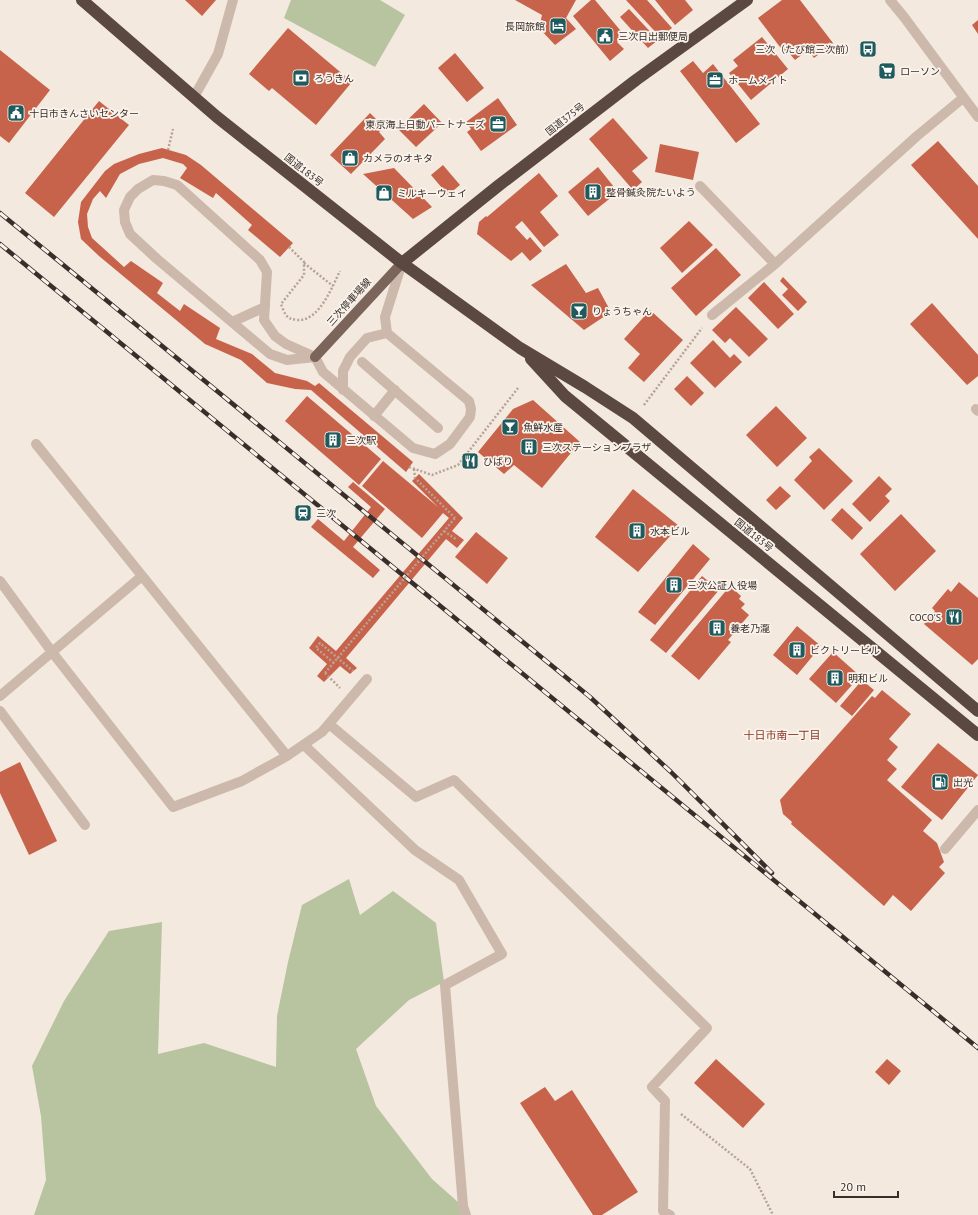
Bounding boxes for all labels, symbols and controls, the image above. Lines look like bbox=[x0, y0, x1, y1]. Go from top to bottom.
hotel icon: 長岡旅館 bbox=[548, 16, 568, 36]
place label: 長岡旅館 bbox=[505, 20, 545, 33]
public building icon: 三次日出郵便局 bbox=[595, 26, 615, 46]
place label: 三次日出郵便局 bbox=[618, 30, 688, 43]
bus stop icon: 三次（たび館三次前） bbox=[858, 39, 878, 59]
place label: 三次（たび館三次前） bbox=[755, 43, 855, 56]
supermarket icon: ローソン bbox=[877, 61, 897, 81]
place label: ローソン bbox=[900, 65, 940, 78]
bank icon: ろうきん bbox=[291, 68, 311, 88]
office icon: ホームメイト bbox=[705, 70, 725, 90]
place label: ろうきん bbox=[314, 72, 354, 85]
place label: ホームメイト bbox=[728, 74, 788, 87]
street label: 国道375号 bbox=[543, 100, 587, 138]
public building icon: 十日市きんさいセンター bbox=[6, 103, 26, 123]
place label: 十日市きんさいセンター bbox=[29, 107, 139, 120]
office icon: 東京海上日動パートナーズ bbox=[488, 114, 508, 134]
place label: 東京海上日動パートナーズ bbox=[366, 118, 485, 131]
shop icon: カメラのオキタ bbox=[340, 148, 360, 168]
street label: 国道183号 bbox=[282, 151, 326, 189]
place label: カメラのオキタ bbox=[363, 152, 433, 165]
building icon: 整骨鍼灸院たいよう bbox=[583, 182, 603, 202]
shop icon: ミルキーウェイ bbox=[374, 183, 394, 203]
place label: 整骨鍼灸院たいよう bbox=[606, 186, 696, 199]
place label: ミルキーウェイ bbox=[397, 187, 467, 200]
street label: 三次停車場線 bbox=[324, 275, 374, 329]
bar icon: りょうちゃん bbox=[569, 301, 589, 321]
place label: りょうちゃん bbox=[592, 305, 652, 318]
bar icon: 魚鮮水産 bbox=[500, 417, 520, 437]
place label: 魚鮮水産 bbox=[523, 421, 563, 434]
building icon: 三次駅 bbox=[323, 430, 343, 450]
place label: 三次駅 bbox=[346, 434, 377, 447]
building icon: 三次ステーションプラザ bbox=[519, 437, 539, 457]
place label: 三次ステーションプラザ bbox=[542, 441, 652, 454]
restaurant icon: ひばり bbox=[460, 451, 480, 471]
place label: ひばり bbox=[483, 455, 513, 468]
station icon: 三次 bbox=[293, 503, 313, 523]
place label: 三次 bbox=[316, 507, 336, 520]
street label: 国道183号 bbox=[732, 515, 776, 555]
building icon: 水本ビル bbox=[627, 521, 647, 541]
place label: 水本ビル bbox=[650, 525, 690, 538]
building icon: 三次公証人役場 bbox=[664, 575, 684, 595]
place label: 三次公証人役場 bbox=[687, 579, 757, 592]
restaurant icon: COCO'S bbox=[944, 607, 964, 627]
place label: COCO'S bbox=[909, 611, 941, 624]
building icon: 養老乃瀧 bbox=[707, 618, 727, 638]
place label: 養老乃瀧 bbox=[730, 622, 770, 635]
building icon: ビクトリービル bbox=[787, 640, 807, 660]
place label: ビクトリービル bbox=[810, 644, 880, 657]
building icon: 明和ビル bbox=[825, 668, 845, 688]
place label: 明和ビル bbox=[848, 672, 888, 685]
district label: 十日市南一丁目 bbox=[744, 728, 821, 742]
fuel station icon: 出光 bbox=[930, 772, 950, 792]
place label: 出光 bbox=[953, 776, 973, 789]
scale bar bbox=[834, 1173, 898, 1199]
text: 20 m bbox=[840, 1179, 866, 1194]

